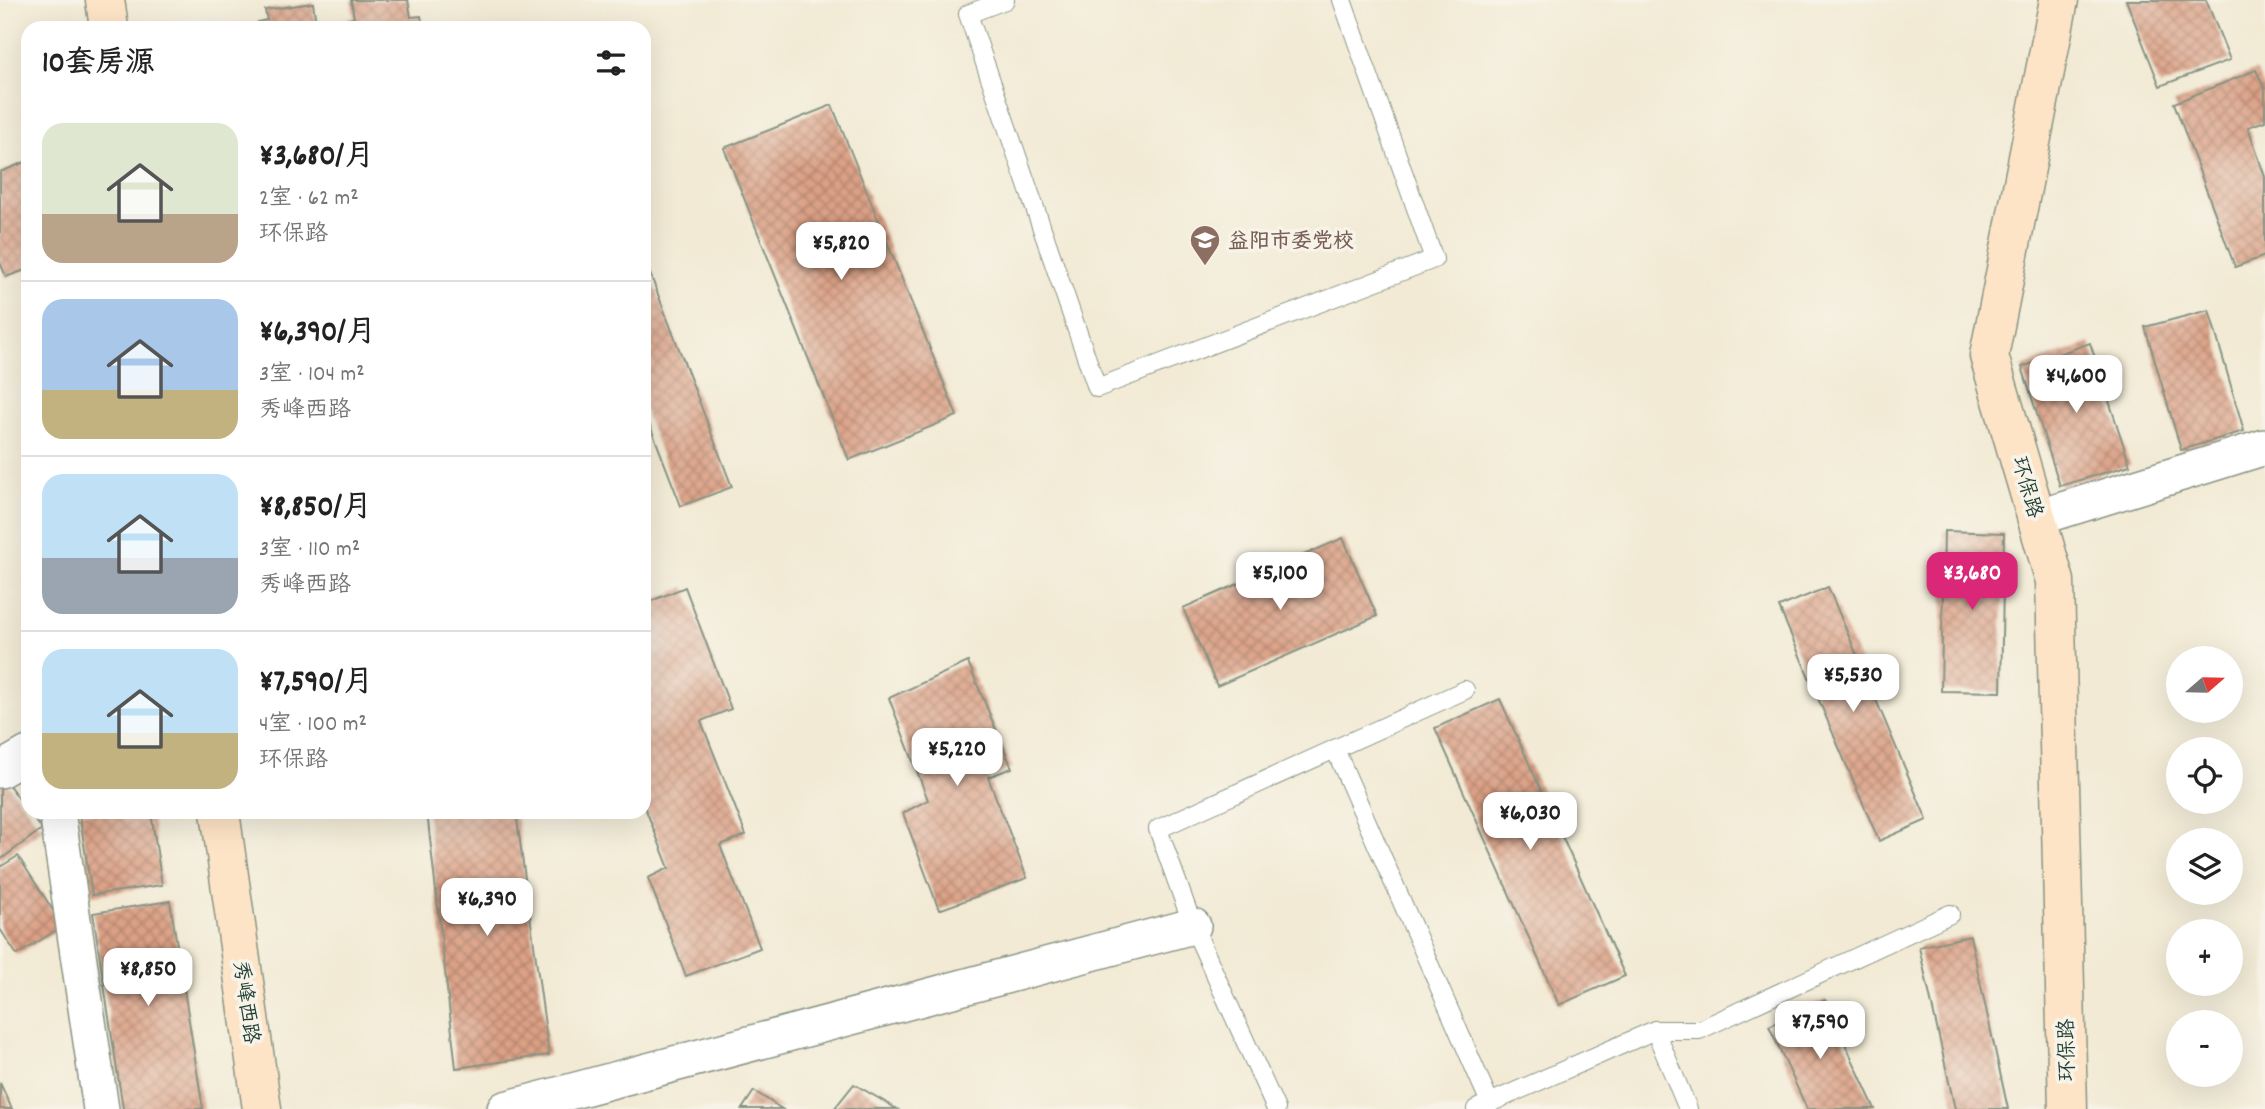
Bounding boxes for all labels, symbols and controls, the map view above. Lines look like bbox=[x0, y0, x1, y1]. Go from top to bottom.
text: 10套房源 bbox=[42, 44, 155, 87]
icon: filters bbox=[592, 44, 630, 82]
text: ¥3,680/月 bbox=[259, 137, 374, 180]
icon: home bbox=[98, 151, 182, 235]
text: 2室 · 62 m² bbox=[259, 183, 359, 216]
text: 环保路 bbox=[259, 219, 328, 252]
pin: ¥5,820 bbox=[784, 222, 898, 282]
school or university icon: 益阳市委党校 bbox=[1188, 223, 1222, 267]
text: ¥5,820 bbox=[812, 228, 870, 261]
place label: 益阳市委党校 bbox=[1228, 228, 1354, 258]
text: ¥6,390/月 bbox=[259, 313, 376, 356]
icon: home bbox=[98, 327, 182, 411]
pin: ¥4,600 bbox=[2019, 356, 2133, 415]
text: 3室 · 104 m² bbox=[259, 359, 365, 392]
text: ¥4,600 bbox=[2045, 361, 2107, 394]
text: 秀峰西路 bbox=[259, 395, 351, 428]
street label: 环保路 bbox=[2002, 453, 2048, 522]
text: ¥8,850/月 bbox=[259, 488, 372, 531]
icon: home bbox=[98, 502, 182, 586]
text: 3室 · 110 m² bbox=[259, 534, 360, 567]
pin: ¥5,100 bbox=[1223, 552, 1337, 612]
pin: ¥3,680 bbox=[1915, 552, 2029, 612]
text: ¥5,100 bbox=[1252, 558, 1308, 591]
text: ¥3,680 bbox=[1943, 558, 2001, 591]
text: 秀峰西路 bbox=[259, 570, 351, 603]
north arrow bbox=[2166, 646, 2244, 723]
map controls bbox=[2166, 646, 2243, 1087]
pin: ¥5,530 bbox=[1796, 654, 1910, 714]
text: ¥5,530 bbox=[1823, 660, 1883, 693]
text: ¥7,590/月 bbox=[259, 663, 373, 706]
icon: home bbox=[98, 677, 182, 761]
text: 4室 · 100 m² bbox=[259, 709, 367, 742]
pin: ¥5,220 bbox=[900, 728, 1014, 788]
text: ¥5,220 bbox=[928, 734, 986, 767]
button: locate bbox=[2166, 737, 2243, 814]
text: 环保路 bbox=[259, 745, 328, 778]
pin: ¥6,030 bbox=[1473, 792, 1587, 852]
text: ¥6,030 bbox=[1499, 798, 1561, 831]
button: layers bbox=[2166, 828, 2243, 905]
pin: ¥6,390 bbox=[430, 878, 544, 938]
text: ¥6,390 bbox=[457, 884, 517, 917]
button: + bbox=[2166, 919, 2243, 996]
pin: ¥8,850 bbox=[91, 948, 205, 1008]
text: ¥8,850 bbox=[119, 954, 177, 987]
street label: 秀峰西路 bbox=[223, 959, 265, 1046]
pin: ¥7,590 bbox=[1763, 1002, 1877, 1061]
text: ¥7,590 bbox=[1791, 1007, 1849, 1040]
button: − bbox=[2166, 1010, 2243, 1087]
street label: 环保路 bbox=[2053, 1018, 2085, 1082]

